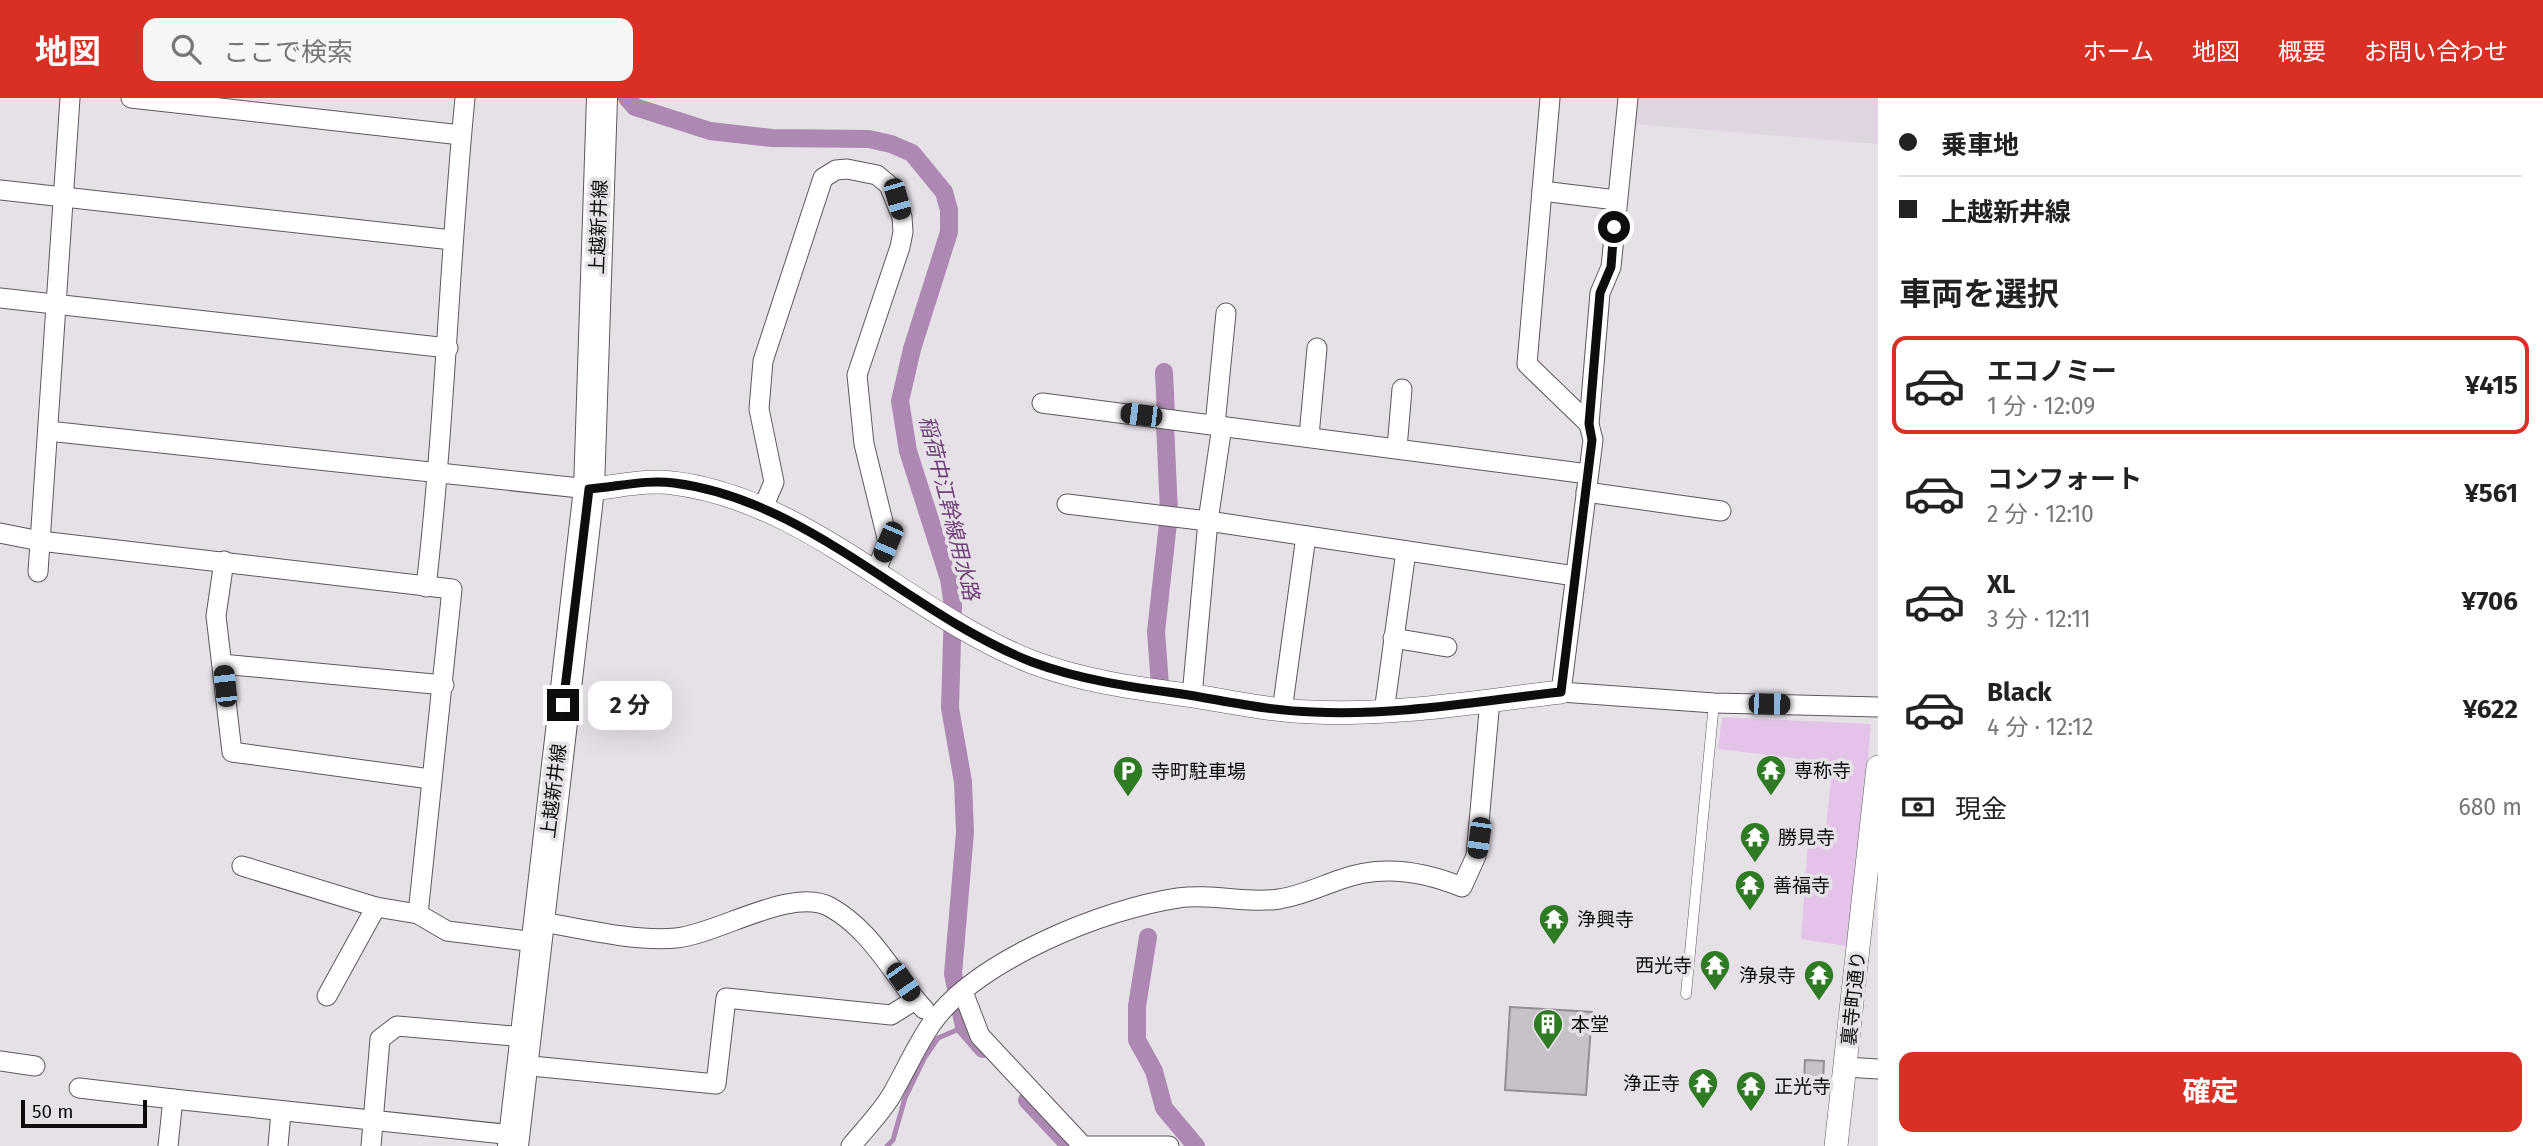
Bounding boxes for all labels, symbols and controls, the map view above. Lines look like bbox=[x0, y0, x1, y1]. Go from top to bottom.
search box bbox=[143, 18, 633, 81]
icon: search bbox=[167, 30, 205, 68]
text: 地図 bbox=[35, 32, 101, 72]
text: ここで検索 bbox=[223, 37, 353, 68]
text: ホーム bbox=[2083, 38, 2154, 66]
text: 地図 bbox=[2192, 38, 2240, 66]
text: 概要 bbox=[2278, 38, 2326, 66]
text: お問い合わせ bbox=[2364, 38, 2508, 66]
text: 乗車地 bbox=[1941, 130, 2019, 161]
car bbox=[882, 176, 913, 222]
street label: 上越新井線 bbox=[585, 179, 612, 275]
text: 上越新井線 bbox=[1941, 197, 2071, 228]
route start bbox=[1598, 211, 1630, 243]
text: 車両を選択 bbox=[1899, 275, 2059, 313]
icon: car bbox=[1903, 354, 1966, 417]
text: エコノミー bbox=[1987, 356, 2117, 387]
text: ¥415 bbox=[2465, 370, 2518, 401]
text: 1 分 · 12:09 bbox=[1987, 392, 2095, 420]
car bbox=[1119, 402, 1164, 428]
water label: 稲荷中江幹線用水路 bbox=[914, 413, 985, 605]
icon: car bbox=[1903, 462, 1966, 525]
text: コンフォート bbox=[1987, 464, 2142, 495]
text: ¥561 bbox=[2464, 478, 2518, 509]
text: 2 分 · 12:10 bbox=[1987, 500, 2094, 528]
car bbox=[871, 519, 906, 565]
text: XL bbox=[1987, 569, 2015, 600]
icon: car bbox=[1903, 570, 1966, 633]
text: ¥706 bbox=[2461, 586, 2518, 617]
text: 3 分 · 12:11 bbox=[1987, 605, 2091, 633]
car bbox=[213, 664, 238, 708]
text: Black bbox=[1987, 677, 2052, 708]
icon: car bbox=[1903, 678, 1966, 741]
callout: 2 分 bbox=[588, 680, 672, 730]
route end bbox=[547, 689, 579, 721]
text: 2 分 bbox=[610, 691, 650, 719]
car bbox=[1748, 693, 1791, 715]
text: ¥622 bbox=[2463, 694, 2518, 725]
text: 4 分 · 12:12 bbox=[1987, 713, 2093, 741]
street label: 上越新井線 bbox=[536, 743, 571, 840]
temple icon: 専称寺 bbox=[1754, 753, 1788, 797]
parking icon: 寺町駐車場 bbox=[1111, 754, 1145, 798]
place label: 専称寺 bbox=[1794, 759, 1851, 782]
place label: 寺町駐車場 bbox=[1151, 760, 1246, 783]
icon: cash bbox=[1899, 788, 1937, 826]
text: 680 m bbox=[2458, 793, 2522, 821]
text: 現金 bbox=[1955, 794, 2007, 825]
car bbox=[1466, 816, 1493, 860]
temple icon: 勝見寺 bbox=[1738, 820, 1772, 864]
place label: 勝見寺 bbox=[1778, 826, 1835, 849]
temple icon: 善福寺 bbox=[1733, 868, 1767, 912]
place label: 善福寺 bbox=[1773, 874, 1830, 897]
temple icon: 浄興寺 bbox=[1537, 902, 1571, 946]
place label: 浄興寺 bbox=[1577, 908, 1634, 931]
temple icon: 西光寺 bbox=[1698, 948, 1732, 992]
street label: 裏寺町通り bbox=[1837, 950, 1870, 1047]
place label: 西光寺 bbox=[1635, 954, 1692, 977]
temple icon: 浄泉寺 bbox=[1802, 958, 1836, 1002]
car bbox=[883, 959, 924, 1005]
place label: 浄泉寺 bbox=[1739, 964, 1796, 987]
building icon: 本堂 bbox=[1531, 1007, 1565, 1051]
place label: 本堂 bbox=[1571, 1013, 1609, 1036]
button: 確定 bbox=[1899, 1052, 2522, 1132]
temple icon: 浄正寺 bbox=[1686, 1066, 1720, 1110]
temple icon: 正光寺 bbox=[1734, 1069, 1768, 1113]
place label: 浄正寺 bbox=[1623, 1072, 1680, 1095]
place label: 正光寺 bbox=[1774, 1075, 1831, 1098]
scale bar bbox=[21, 1097, 147, 1129]
text: 50 m bbox=[32, 1100, 73, 1123]

